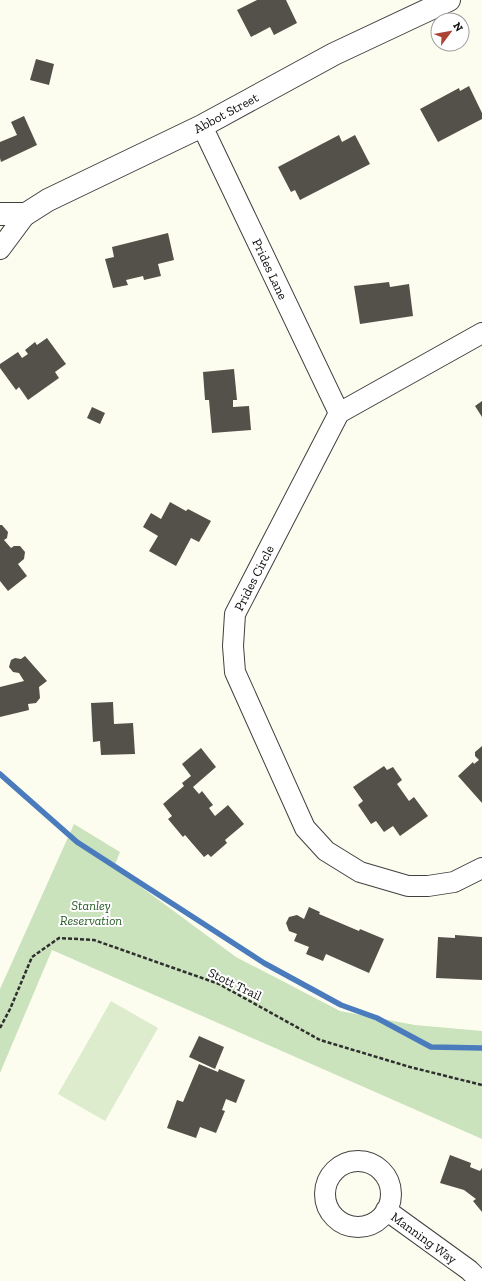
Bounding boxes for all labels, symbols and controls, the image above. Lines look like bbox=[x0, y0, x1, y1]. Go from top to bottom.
north arrow bbox=[430, 12, 470, 52]
text: N bbox=[450, 20, 466, 34]
street label: Abbot Street bbox=[191, 90, 261, 136]
street label: Prides Lane bbox=[249, 236, 291, 302]
street label: Prides Circle bbox=[231, 543, 277, 613]
park label: Stanley Reservation bbox=[60, 898, 122, 928]
street label: Stott Trail bbox=[206, 965, 265, 1004]
street label: Manning Way bbox=[388, 1209, 460, 1267]

